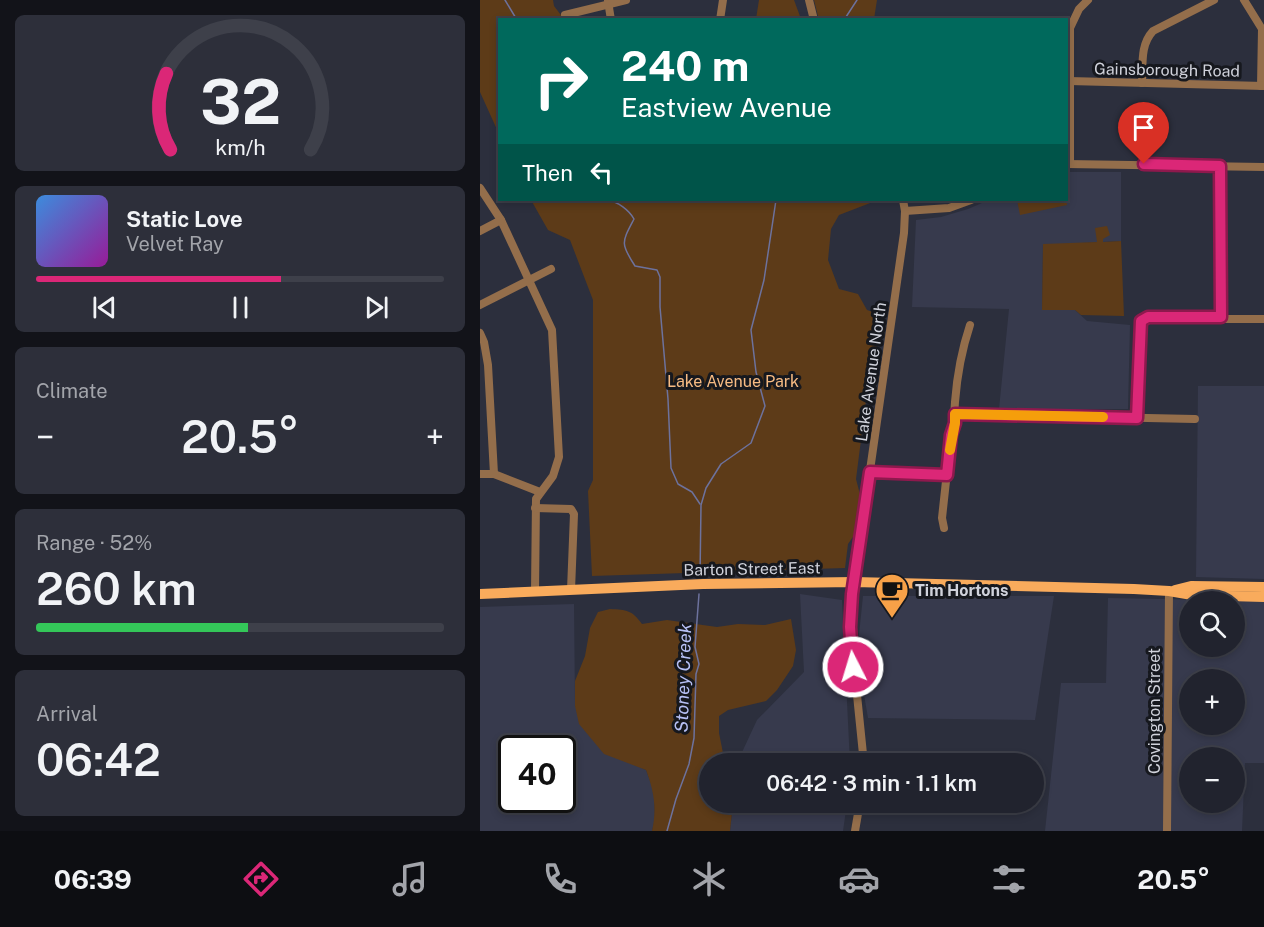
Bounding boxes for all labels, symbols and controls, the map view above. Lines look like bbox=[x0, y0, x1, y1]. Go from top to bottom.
text: 240 m bbox=[621, 41, 749, 90]
icon: right bbox=[522, 42, 600, 120]
street label: Gainsborough Road bbox=[1094, 59, 1240, 81]
text: 32 bbox=[199, 65, 281, 138]
text: Eastview Avenue bbox=[621, 91, 832, 123]
pin bbox=[1118, 102, 1169, 164]
icon: arrive bbox=[1127, 111, 1160, 144]
text: km/h bbox=[215, 135, 265, 160]
icon: left bbox=[585, 156, 618, 189]
text: Then bbox=[522, 160, 573, 186]
text: Static Love bbox=[126, 206, 243, 232]
text: Velvet Ray bbox=[126, 232, 224, 256]
icon: previous bbox=[88, 291, 121, 324]
icon: pause bbox=[224, 291, 257, 324]
icon: next bbox=[360, 291, 393, 324]
street label: Lake Avenue North bbox=[852, 301, 890, 443]
park label: Lake Avenue Park bbox=[667, 372, 799, 391]
text: Climate bbox=[36, 379, 108, 403]
text: 20.5° bbox=[181, 410, 299, 463]
text: − bbox=[36, 418, 54, 456]
text: + bbox=[426, 418, 444, 456]
text: Range · 52% bbox=[36, 531, 152, 555]
street label: Barton Street East bbox=[683, 558, 821, 580]
text: 260 km bbox=[36, 562, 197, 615]
cafe icon: Tim Hortons bbox=[874, 572, 910, 619]
place label: Tim Hortons bbox=[915, 581, 1008, 600]
map controls bbox=[1179, 591, 1245, 813]
button: search bbox=[1179, 591, 1245, 657]
water label: Stoney Creek bbox=[671, 623, 695, 733]
position arrow bbox=[821, 635, 885, 699]
street label: Covington Street bbox=[1145, 648, 1164, 774]
button: + bbox=[1179, 669, 1245, 735]
text: Arrival bbox=[36, 702, 98, 726]
text: 06:42 bbox=[36, 733, 161, 786]
speed limit sign: 40 bbox=[498, 735, 576, 813]
button: − bbox=[1179, 747, 1245, 813]
text: 06:42 · 3 min · 1.1 km bbox=[766, 770, 977, 796]
icon: directions bbox=[240, 858, 282, 900]
icon: music bbox=[389, 858, 431, 900]
icon: phone bbox=[539, 858, 581, 900]
icon: climate bbox=[688, 858, 730, 900]
icon: car bbox=[838, 858, 880, 900]
icon: filters bbox=[988, 858, 1030, 900]
text: 06:39 bbox=[54, 863, 132, 895]
text: 20.5° bbox=[1137, 863, 1210, 895]

